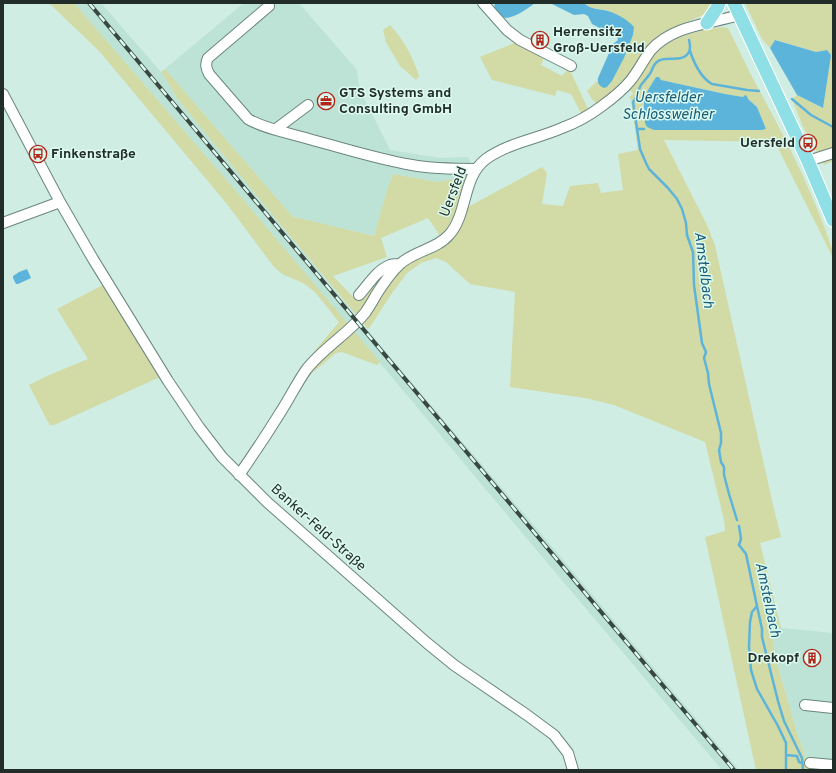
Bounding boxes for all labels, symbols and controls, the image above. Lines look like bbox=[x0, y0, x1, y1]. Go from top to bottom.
place label: Herrensitz Groß-Uersfeld bbox=[553, 24, 645, 57]
building icon: Herrensitz Groß-Uersfeld bbox=[530, 30, 550, 50]
place label: GTS Systems and Consulting GmbH bbox=[339, 85, 452, 118]
water label: Uersfelder Schlossweiher bbox=[622, 89, 715, 125]
office icon: GTS Systems and Consulting GmbH bbox=[316, 91, 336, 111]
bus stop icon: Uersfeld bbox=[798, 133, 818, 153]
place label: Uersfeld bbox=[740, 135, 795, 152]
bus stop icon: Finkenstraße bbox=[28, 144, 48, 164]
place label: Finkenstraße bbox=[51, 146, 136, 163]
street label: Uersfeld bbox=[437, 164, 471, 220]
water label: Amstelbach bbox=[689, 231, 717, 309]
street label: Banker-Feld-Straße bbox=[267, 481, 369, 575]
water label: Amstelbach bbox=[750, 561, 784, 639]
building icon: Drekopf bbox=[802, 648, 822, 668]
place label: Drekopf bbox=[747, 650, 799, 667]

